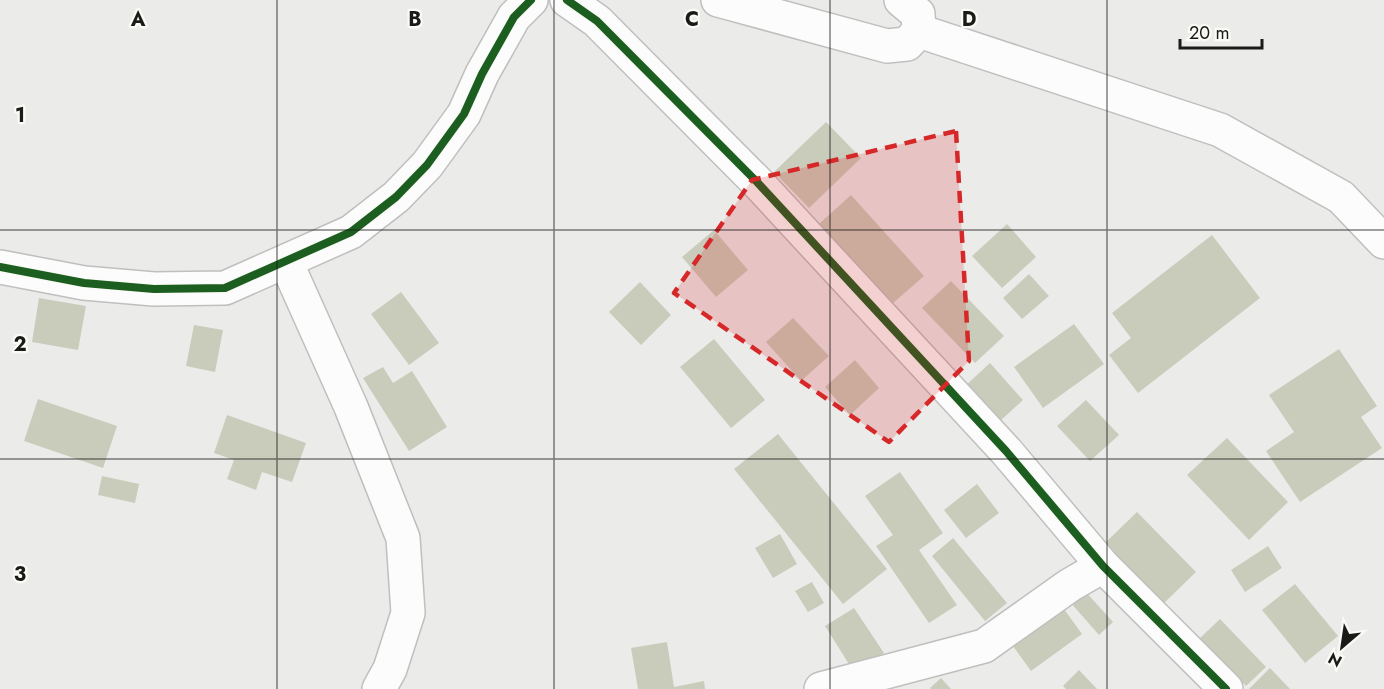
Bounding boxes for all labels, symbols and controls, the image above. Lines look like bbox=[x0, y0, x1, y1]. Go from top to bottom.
text: A bbox=[130, 5, 146, 34]
text: B bbox=[408, 5, 422, 34]
text: C bbox=[685, 5, 699, 34]
text: D bbox=[962, 5, 976, 34]
scale bar bbox=[1180, 12, 1262, 50]
text: 20 m bbox=[1189, 20, 1229, 46]
text: 1 bbox=[15, 101, 25, 130]
text: 2 bbox=[13, 330, 27, 359]
text: 3 bbox=[14, 560, 26, 589]
north arrow bbox=[1312, 617, 1372, 677]
text: N bbox=[1324, 647, 1346, 673]

